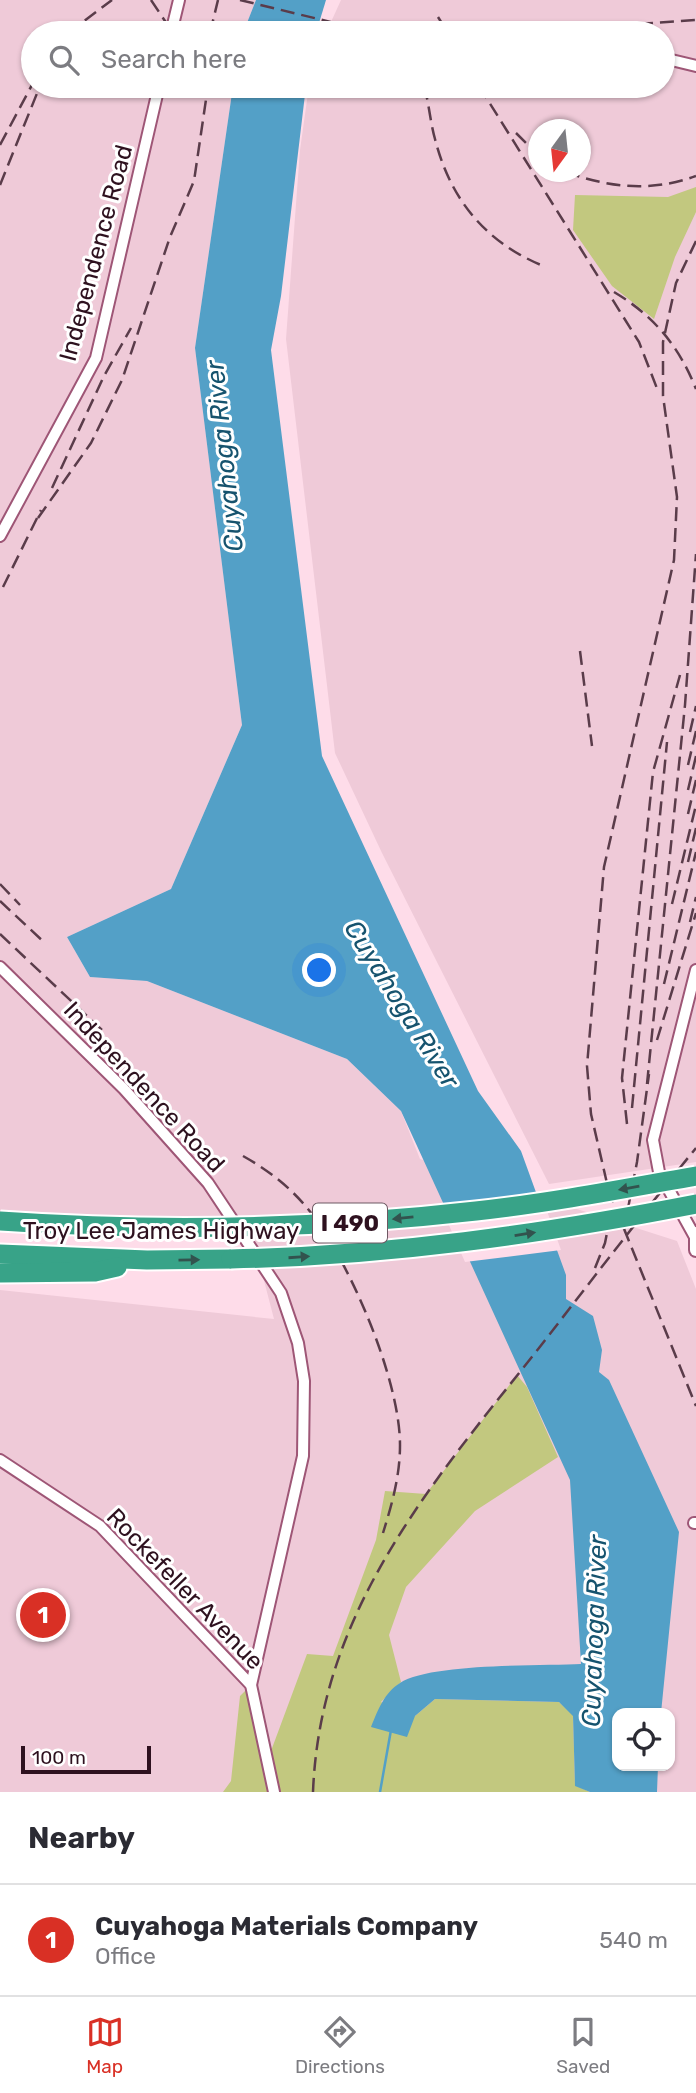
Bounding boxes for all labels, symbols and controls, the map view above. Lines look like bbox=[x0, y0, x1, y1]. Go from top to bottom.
search box bbox=[21, 21, 675, 98]
icon: search bbox=[45, 41, 83, 79]
text: Search here bbox=[101, 44, 247, 75]
north arrow bbox=[528, 119, 591, 182]
street label: Independence Road bbox=[54, 142, 138, 364]
water label: Cuyahoga River bbox=[199, 358, 250, 553]
water label: Cuyahoga River bbox=[338, 915, 466, 1095]
your location bbox=[302, 953, 336, 987]
street label: Independence Road bbox=[58, 996, 230, 1178]
one-way arrow bbox=[618, 1183, 640, 1194]
road number: I 490 bbox=[313, 1204, 387, 1242]
one-way arrow bbox=[392, 1213, 414, 1224]
street label: Troy Lee James Highway bbox=[23, 1217, 299, 1245]
one-way arrow bbox=[514, 1228, 536, 1239]
one-way arrow bbox=[288, 1251, 310, 1262]
one-way arrow bbox=[178, 1254, 200, 1265]
street label: Rockefeller Avenue bbox=[101, 1503, 269, 1675]
water label: Cuyahoga River bbox=[576, 1533, 613, 1728]
pin: 1 bbox=[20, 1589, 66, 1641]
map controls bbox=[612, 1708, 675, 1771]
button: locate bbox=[612, 1708, 675, 1771]
scale bar bbox=[21, 1743, 150, 1775]
text: 100 m bbox=[32, 1746, 86, 1769]
text: Nearby bbox=[28, 1820, 135, 1856]
text: Cuyahoga Materials Company bbox=[95, 1911, 478, 1942]
text: 1 bbox=[45, 1926, 57, 1954]
text: 540 m bbox=[599, 1926, 668, 1954]
text: Office bbox=[95, 1942, 156, 1970]
tab: Map bbox=[86, 2013, 124, 2078]
tab: Directions bbox=[295, 2013, 385, 2078]
tab: Saved bbox=[556, 2013, 610, 2078]

